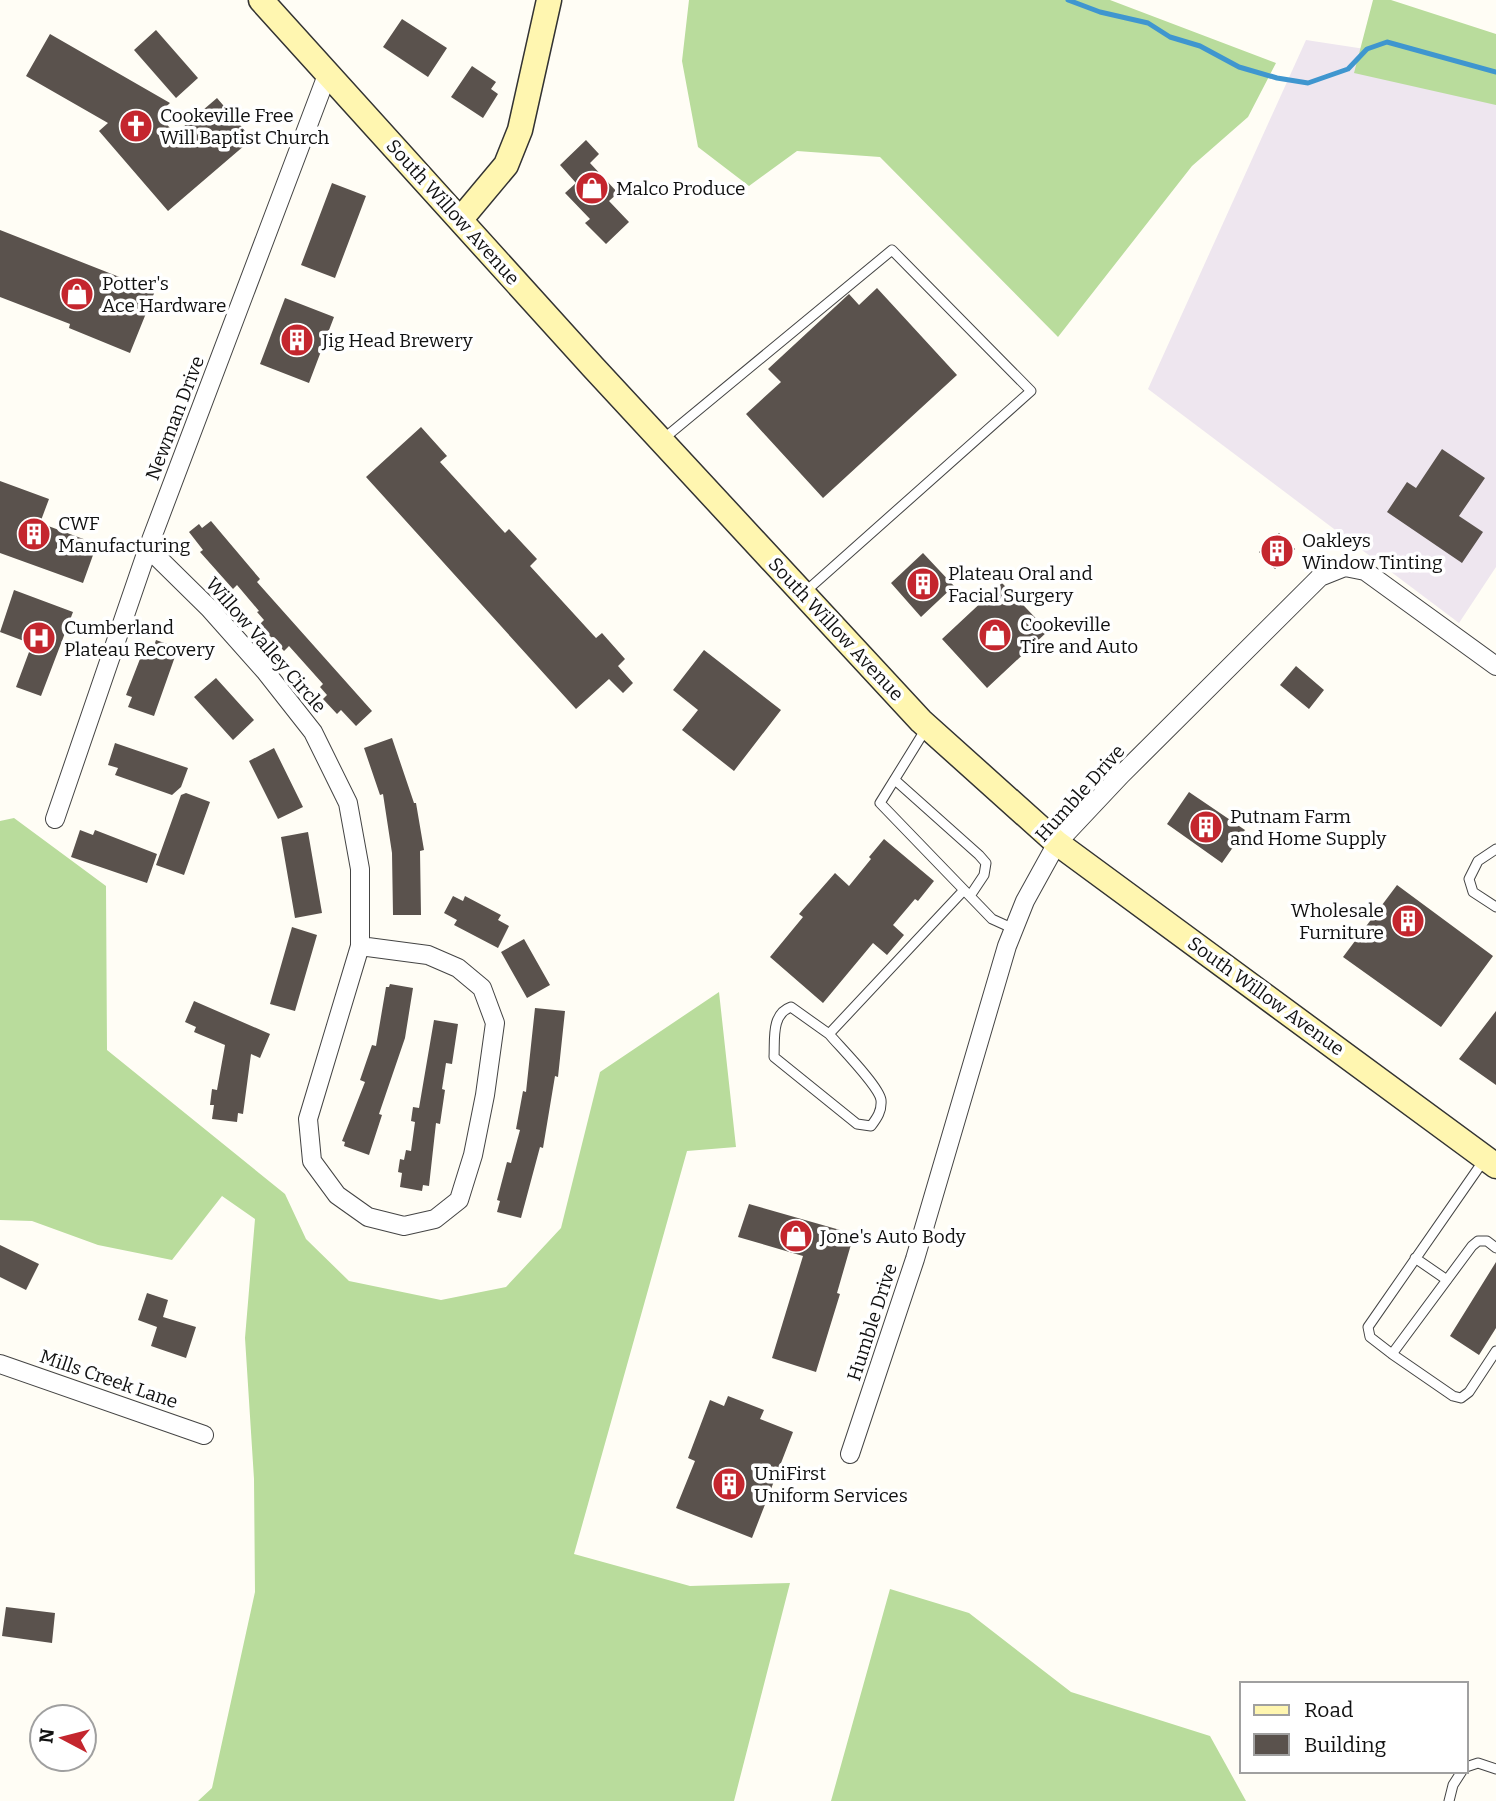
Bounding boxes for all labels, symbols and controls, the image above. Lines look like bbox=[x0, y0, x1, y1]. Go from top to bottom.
place label: Cookeville Free Will Baptist Church bbox=[160, 104, 329, 149]
church icon: Cookeville Free Will Baptist Church bbox=[117, 107, 155, 145]
street label: South Willow Avenue bbox=[382, 135, 524, 289]
shop icon: Malco Produce bbox=[573, 169, 611, 207]
place label: Malco Produce bbox=[616, 177, 745, 200]
place label: Potter's Ace Hardware bbox=[102, 272, 226, 317]
shop icon: Potter's Ace Hardware bbox=[58, 275, 96, 313]
building icon: Jig Head Brewery bbox=[278, 321, 316, 359]
place label: Jig Head Brewery bbox=[321, 329, 474, 352]
street label: Newman Drive bbox=[141, 353, 209, 483]
place label: CWF Manufacturing bbox=[58, 512, 191, 557]
building icon: CWF Manufacturing bbox=[15, 515, 53, 553]
place label: Oakleys Window Tinting bbox=[1302, 529, 1443, 574]
building icon: Oakleys Window Tinting bbox=[1258, 532, 1296, 570]
street label: South Willow Avenue bbox=[764, 553, 908, 705]
place label: Plateau Oral and Facial Surgery bbox=[948, 562, 1093, 607]
building icon: Plateau Oral and Facial Surgery bbox=[904, 565, 942, 603]
street label: Willow Valley Circle bbox=[201, 573, 331, 717]
place label: Cookeville Tire and Auto bbox=[1020, 613, 1138, 658]
place label: Cumberland Plateau Recovery bbox=[64, 616, 216, 661]
shop icon: Cookeville Tire and Auto bbox=[976, 616, 1014, 654]
hospital icon: Cumberland Plateau Recovery bbox=[20, 619, 58, 657]
street label: Humble Drive bbox=[1030, 740, 1130, 846]
place label: Putnam Farm and Home Supply bbox=[1230, 805, 1387, 850]
building icon: Putnam Farm and Home Supply bbox=[1187, 808, 1225, 846]
place label: Wholesale Furniture bbox=[1291, 899, 1384, 944]
building icon: Wholesale Furniture bbox=[1389, 902, 1427, 940]
street label: South Willow Avenue bbox=[1183, 932, 1349, 1060]
shop icon: Jone's Auto Body bbox=[777, 1217, 815, 1255]
place label: Jone's Auto Body bbox=[819, 1225, 967, 1248]
street label: Humble Drive bbox=[842, 1260, 902, 1384]
street label: Mills Creek Lane bbox=[37, 1345, 181, 1413]
place label: UniFirst Uniform Services bbox=[754, 1462, 908, 1507]
building icon: UniFirst Uniform Services bbox=[710, 1465, 748, 1503]
legend bbox=[1240, 1682, 1468, 1773]
text: Road bbox=[1304, 1697, 1353, 1723]
north arrow bbox=[28, 1703, 98, 1773]
text: N bbox=[34, 1727, 59, 1745]
text: Building bbox=[1304, 1732, 1387, 1758]

